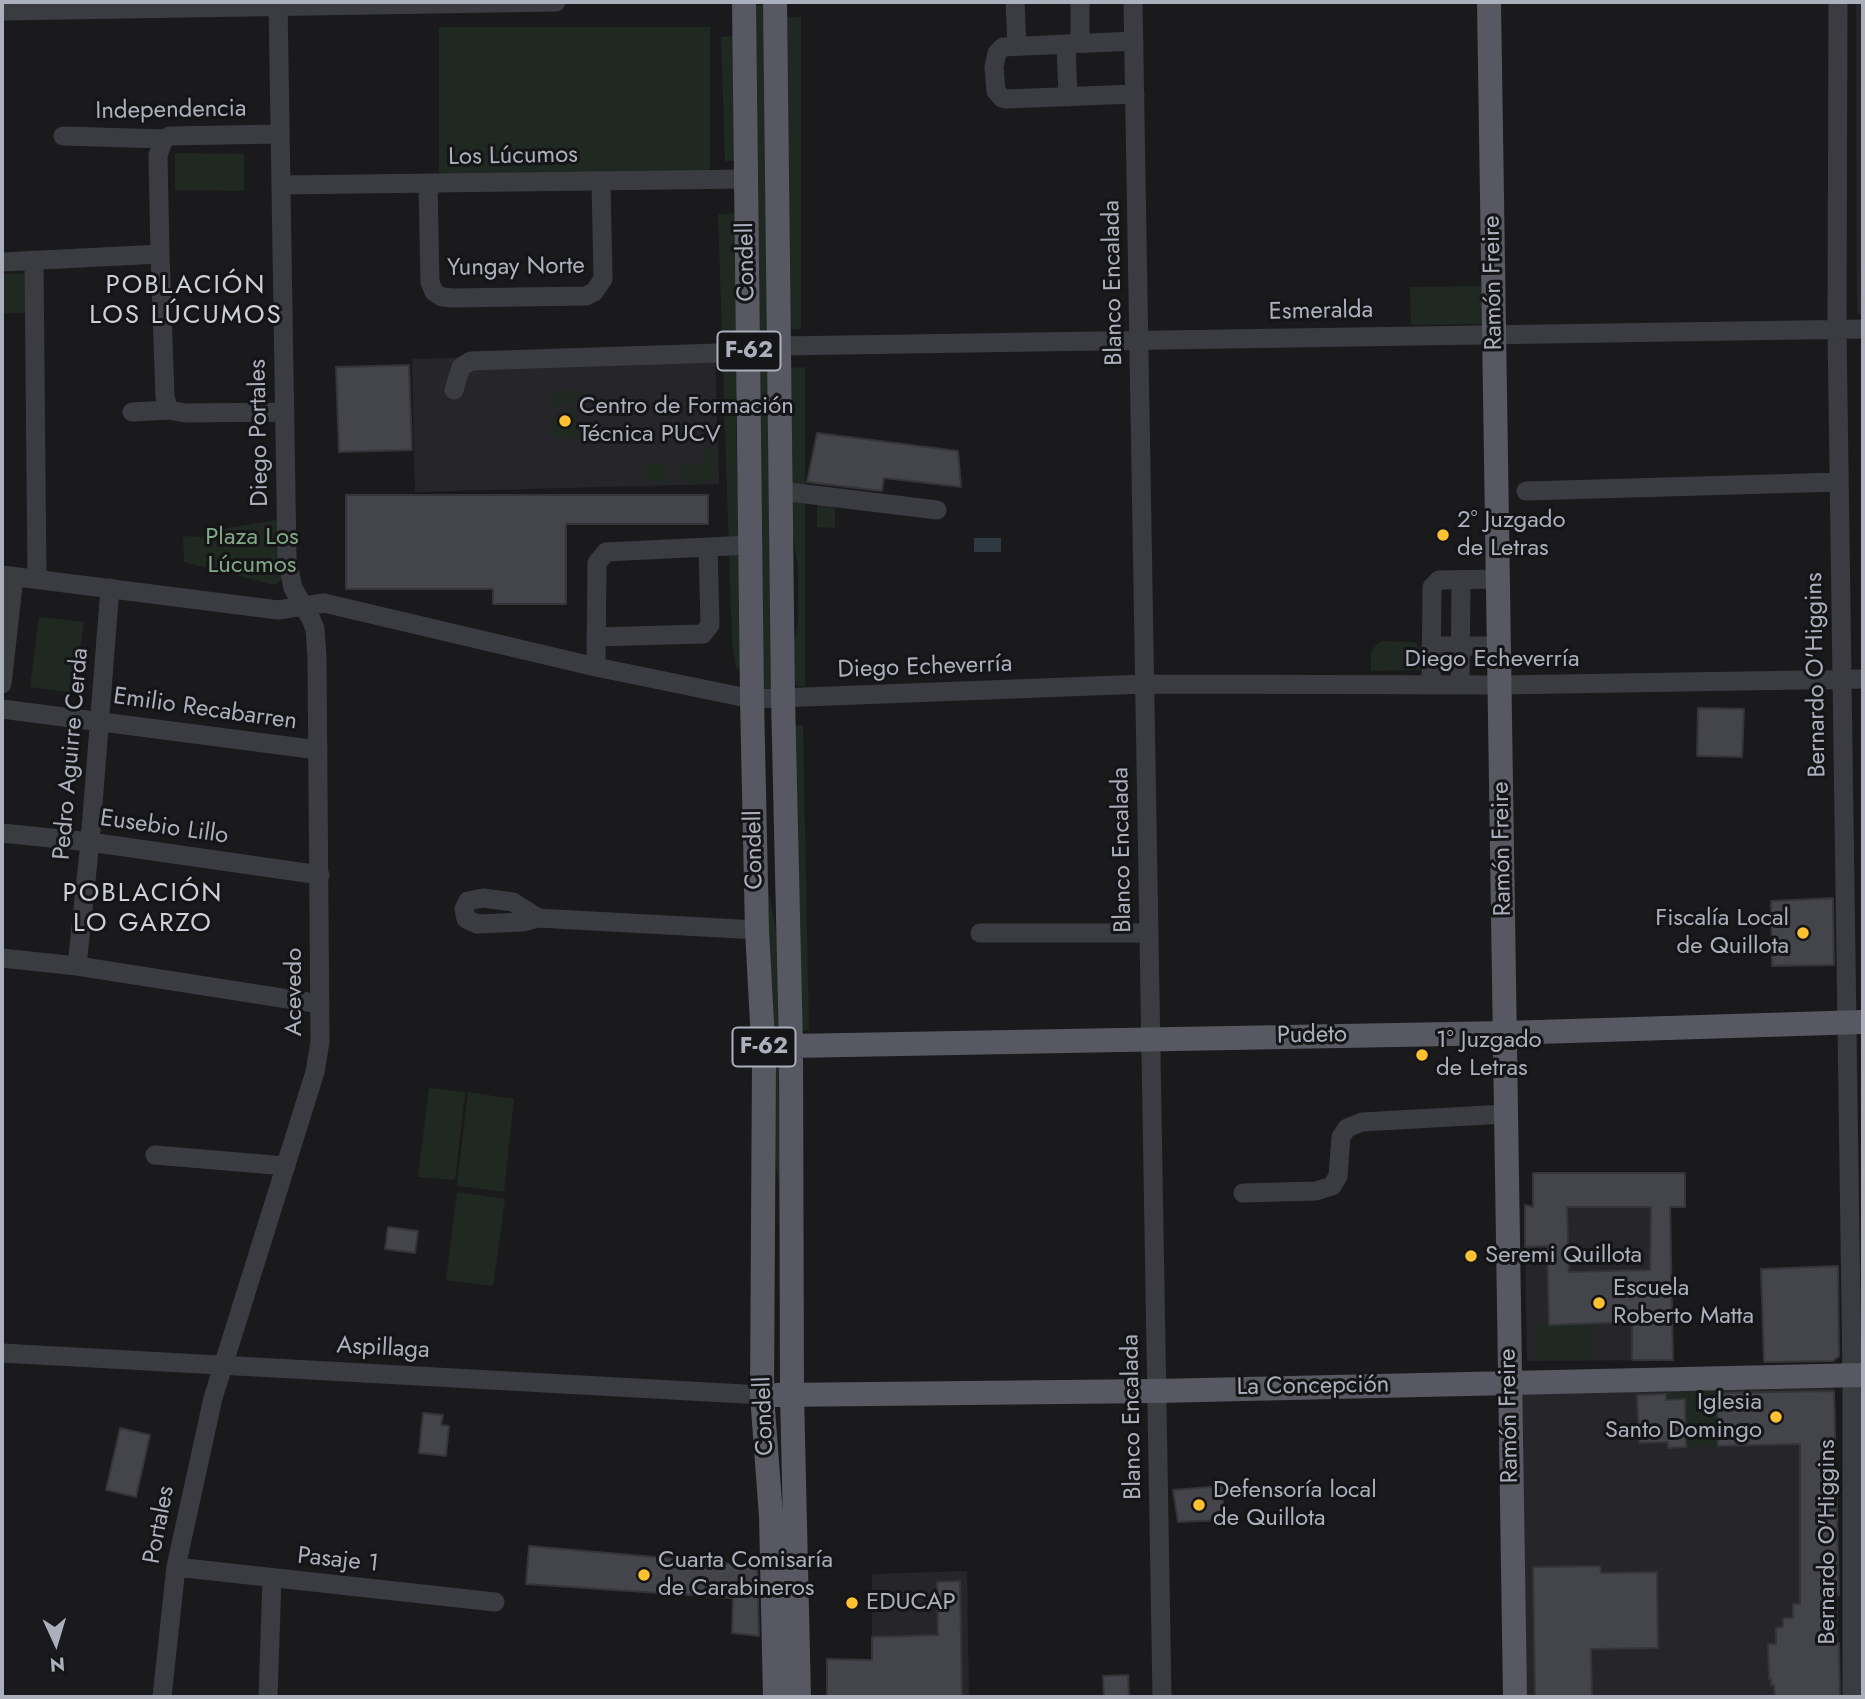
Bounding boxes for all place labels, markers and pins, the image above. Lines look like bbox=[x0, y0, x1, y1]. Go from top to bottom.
place label: Centro de Formación Técnica PUCV bbox=[579, 393, 794, 449]
marker: Centro de Formación Técnica PUCV bbox=[557, 413, 573, 429]
place label: 2º Juzgado de Letras bbox=[1457, 507, 1566, 563]
marker: 2º Juzgado de Letras bbox=[1435, 527, 1451, 543]
place label: Fiscalía Local de Quillota bbox=[1655, 905, 1789, 961]
marker: Fiscalía Local de Quillota bbox=[1795, 925, 1811, 941]
place label: 1º Juzgado de Letras bbox=[1436, 1027, 1542, 1083]
marker: 1º Juzgado de Letras bbox=[1414, 1047, 1430, 1063]
place label: Seremi Quillota bbox=[1485, 1242, 1642, 1270]
marker: Seremi Quillota bbox=[1463, 1248, 1479, 1264]
place label: Escuela Roberto Matta bbox=[1613, 1275, 1754, 1331]
marker: Escuela Roberto Matta bbox=[1591, 1295, 1607, 1311]
place label: Iglesia Santo Domingo bbox=[1605, 1389, 1762, 1445]
marker: Iglesia Santo Domingo bbox=[1768, 1409, 1784, 1425]
place label: Defensoría local de Quillota bbox=[1213, 1477, 1377, 1533]
marker: Defensoría local de Quillota bbox=[1191, 1497, 1207, 1513]
place label: Cuarta Comisaría de Carabineros bbox=[658, 1547, 833, 1603]
marker: Cuarta Comisaría de Carabineros bbox=[636, 1567, 652, 1583]
place label: EDUCAP bbox=[866, 1589, 956, 1617]
marker: EDUCAP bbox=[844, 1595, 860, 1611]

